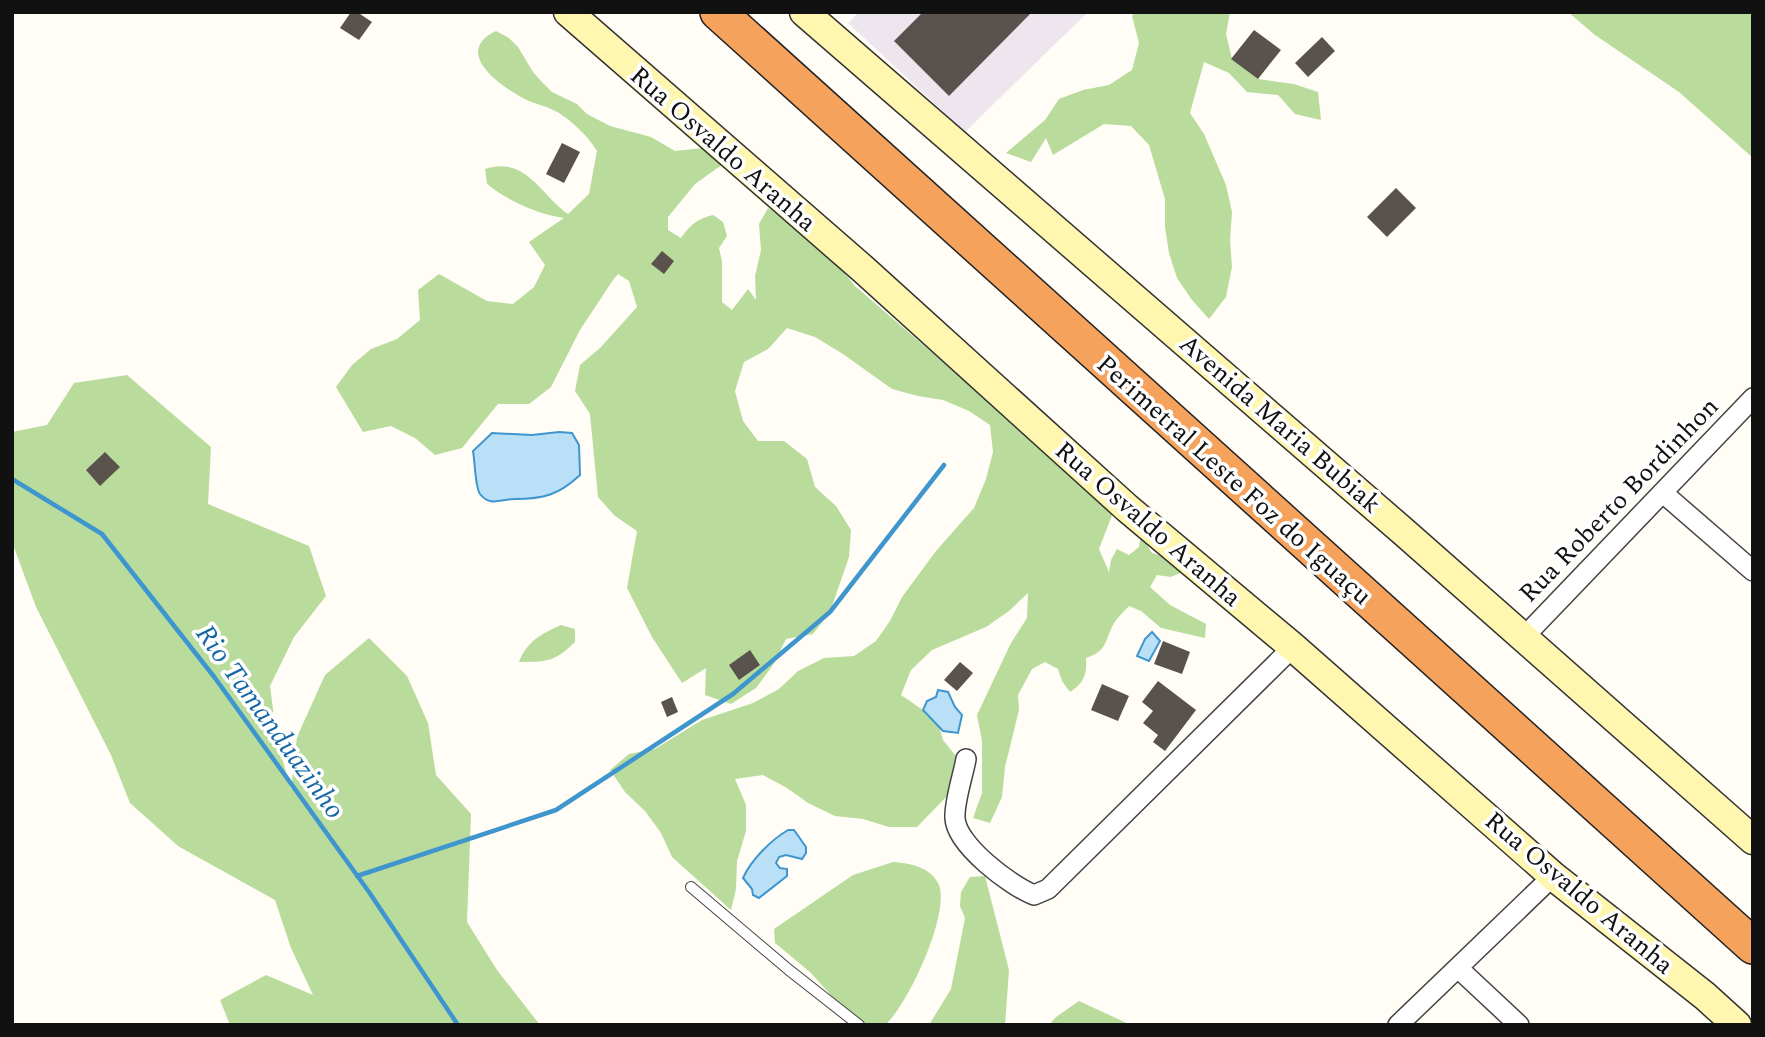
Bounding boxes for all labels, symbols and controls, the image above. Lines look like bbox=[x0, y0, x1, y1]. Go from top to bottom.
street label: Rua Osvaldo Aranha bbox=[621, 56, 826, 242]
street label: Avenida Maria Bubiak bbox=[1170, 325, 1390, 523]
street label: Perimetral Leste Foz do Iguaçu bbox=[1087, 345, 1381, 615]
street label: Rua Roberto Bordinhon bbox=[1510, 388, 1728, 612]
street label: Rua Osvaldo Aranha bbox=[1046, 431, 1251, 617]
water label: Rio Tamanduazinho bbox=[184, 615, 356, 829]
street label: Rua Osvaldo Aranha bbox=[1476, 802, 1683, 985]

